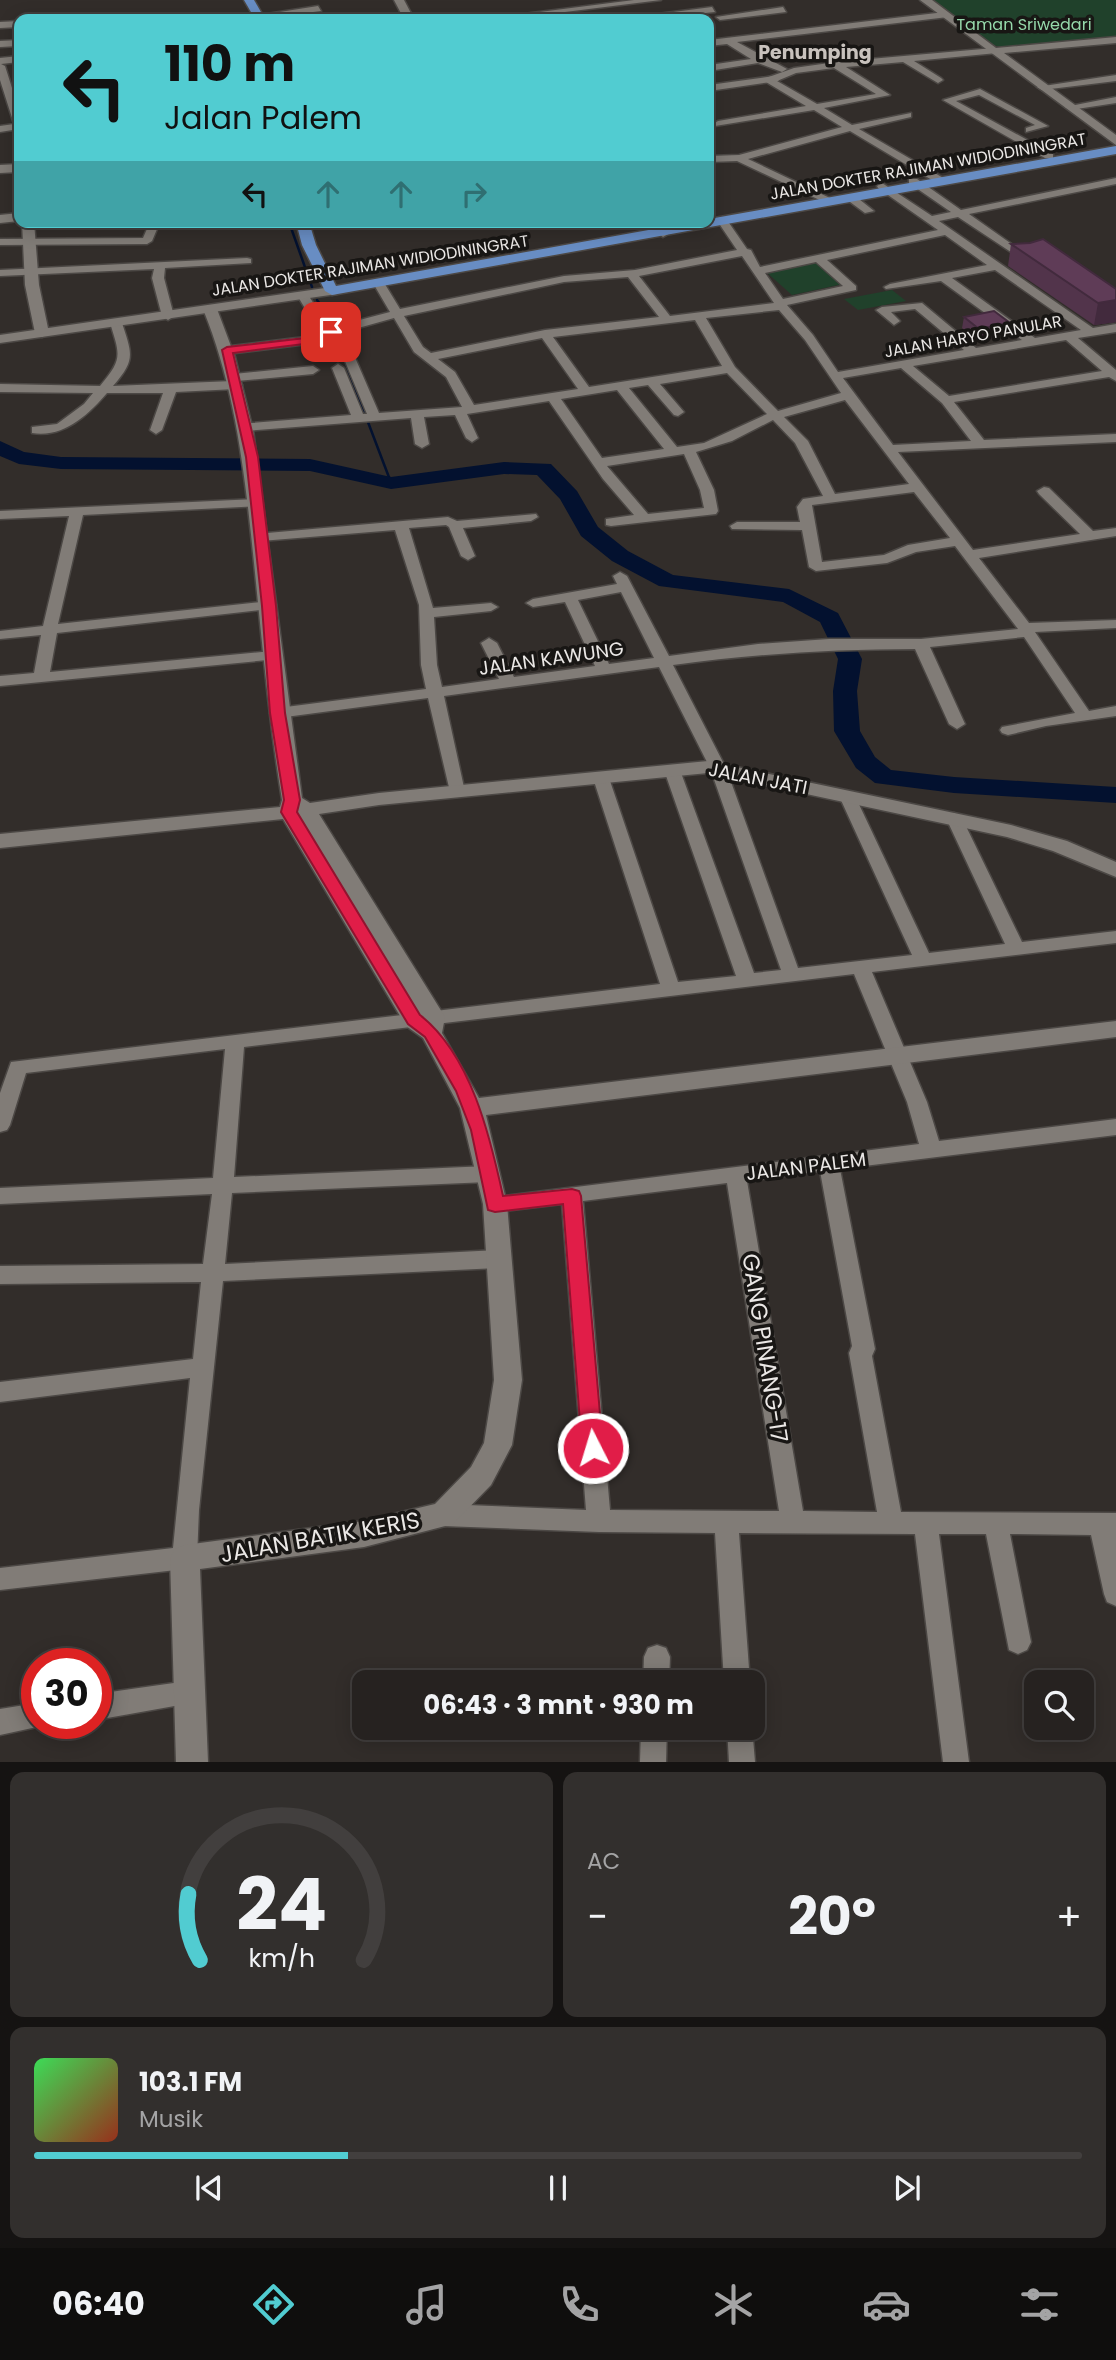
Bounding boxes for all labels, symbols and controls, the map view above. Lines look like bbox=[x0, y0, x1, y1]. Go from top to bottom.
park label: Taman Sriwedari bbox=[956, 13, 1092, 36]
text: 110 m bbox=[164, 30, 295, 98]
district label: Penumping bbox=[758, 39, 872, 66]
icon: left bbox=[49, 42, 140, 133]
text: Jalan Palem bbox=[164, 95, 362, 140]
street label: JALAN DOKTER RAJIMAN WIDIODININGRAT bbox=[768, 127, 1088, 206]
icon: left bbox=[236, 175, 274, 213]
icon: ahead bbox=[309, 175, 347, 213]
icon: ahead bbox=[382, 175, 420, 213]
icon: right bbox=[455, 175, 493, 213]
street label: JALAN DOKTER RAJIMAN WIDIODININGRAT bbox=[210, 229, 530, 302]
pin bbox=[301, 302, 361, 362]
street label: JALAN HARYO PANULAR bbox=[883, 310, 1064, 363]
icon: arrive bbox=[312, 313, 350, 351]
street label: JALAN KAWUNG bbox=[477, 635, 625, 682]
street label: JALAN JATI bbox=[706, 756, 810, 801]
street label: JALAN PALEM bbox=[745, 1146, 867, 1187]
street label: GANG PINANG-17 bbox=[734, 1251, 796, 1445]
position arrow bbox=[556, 1411, 630, 1485]
street label: JALAN BATIK KERIS bbox=[218, 1504, 422, 1570]
speed limit sign: 30 bbox=[21, 1648, 112, 1739]
map controls bbox=[1024, 1670, 1094, 1740]
button: search bbox=[1024, 1670, 1094, 1740]
text: 06:43 · 3 mnt · 930 m bbox=[423, 1687, 694, 1723]
text: AC bbox=[587, 1845, 620, 1877]
text: 24 bbox=[236, 1855, 327, 1956]
text: 20° bbox=[788, 1880, 876, 1953]
text: − bbox=[587, 1890, 608, 1943]
text: + bbox=[1056, 1890, 1082, 1943]
text: km/h bbox=[248, 1941, 315, 1976]
text: 103.1 FM bbox=[139, 2064, 242, 2100]
text: Musik bbox=[139, 2103, 203, 2135]
icon: previous bbox=[190, 2169, 228, 2207]
icon: pause bbox=[539, 2169, 577, 2207]
icon: next bbox=[888, 2169, 926, 2207]
icon: directions bbox=[249, 2280, 298, 2329]
icon: music bbox=[402, 2280, 451, 2329]
icon: phone bbox=[555, 2280, 604, 2329]
icon: climate bbox=[709, 2280, 758, 2329]
icon: car bbox=[862, 2280, 911, 2329]
icon: filters bbox=[1015, 2280, 1064, 2329]
text: 06:40 bbox=[52, 2281, 145, 2326]

